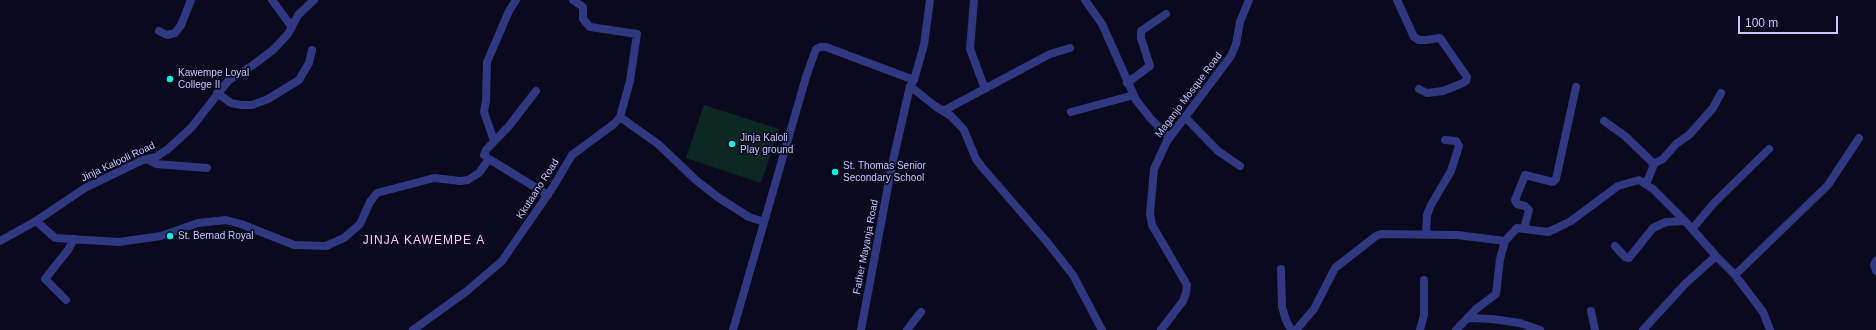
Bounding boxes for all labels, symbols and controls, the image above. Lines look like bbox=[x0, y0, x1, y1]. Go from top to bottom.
scale bar bbox=[1740, 8, 1840, 34]
text: 100 m bbox=[1745, 16, 1778, 30]
street label: Maganjo Mosque Road bbox=[1153, 50, 1225, 140]
place label: Kawempe Loyal College II bbox=[178, 67, 249, 90]
marker: Kawempe Loyal College II bbox=[165, 74, 175, 84]
place label: Jinja Kaloli Play ground bbox=[740, 132, 793, 156]
marker: Jinja Kaloli Play ground bbox=[727, 139, 737, 149]
street label: Jinja Kalooli Road bbox=[79, 140, 157, 184]
street label: Kkutaano Road bbox=[514, 157, 562, 221]
place label: St. Thomas Senior Secondary School bbox=[843, 160, 926, 184]
marker: St. Thomas Senior Secondary School bbox=[830, 167, 840, 177]
street label: Father Mayanja Road bbox=[851, 199, 881, 295]
place label: St. Bernad Royal bbox=[178, 230, 254, 242]
marker: St. Bernad Royal bbox=[165, 231, 175, 241]
district label: JINJA KAWEMPE A bbox=[363, 234, 485, 248]

